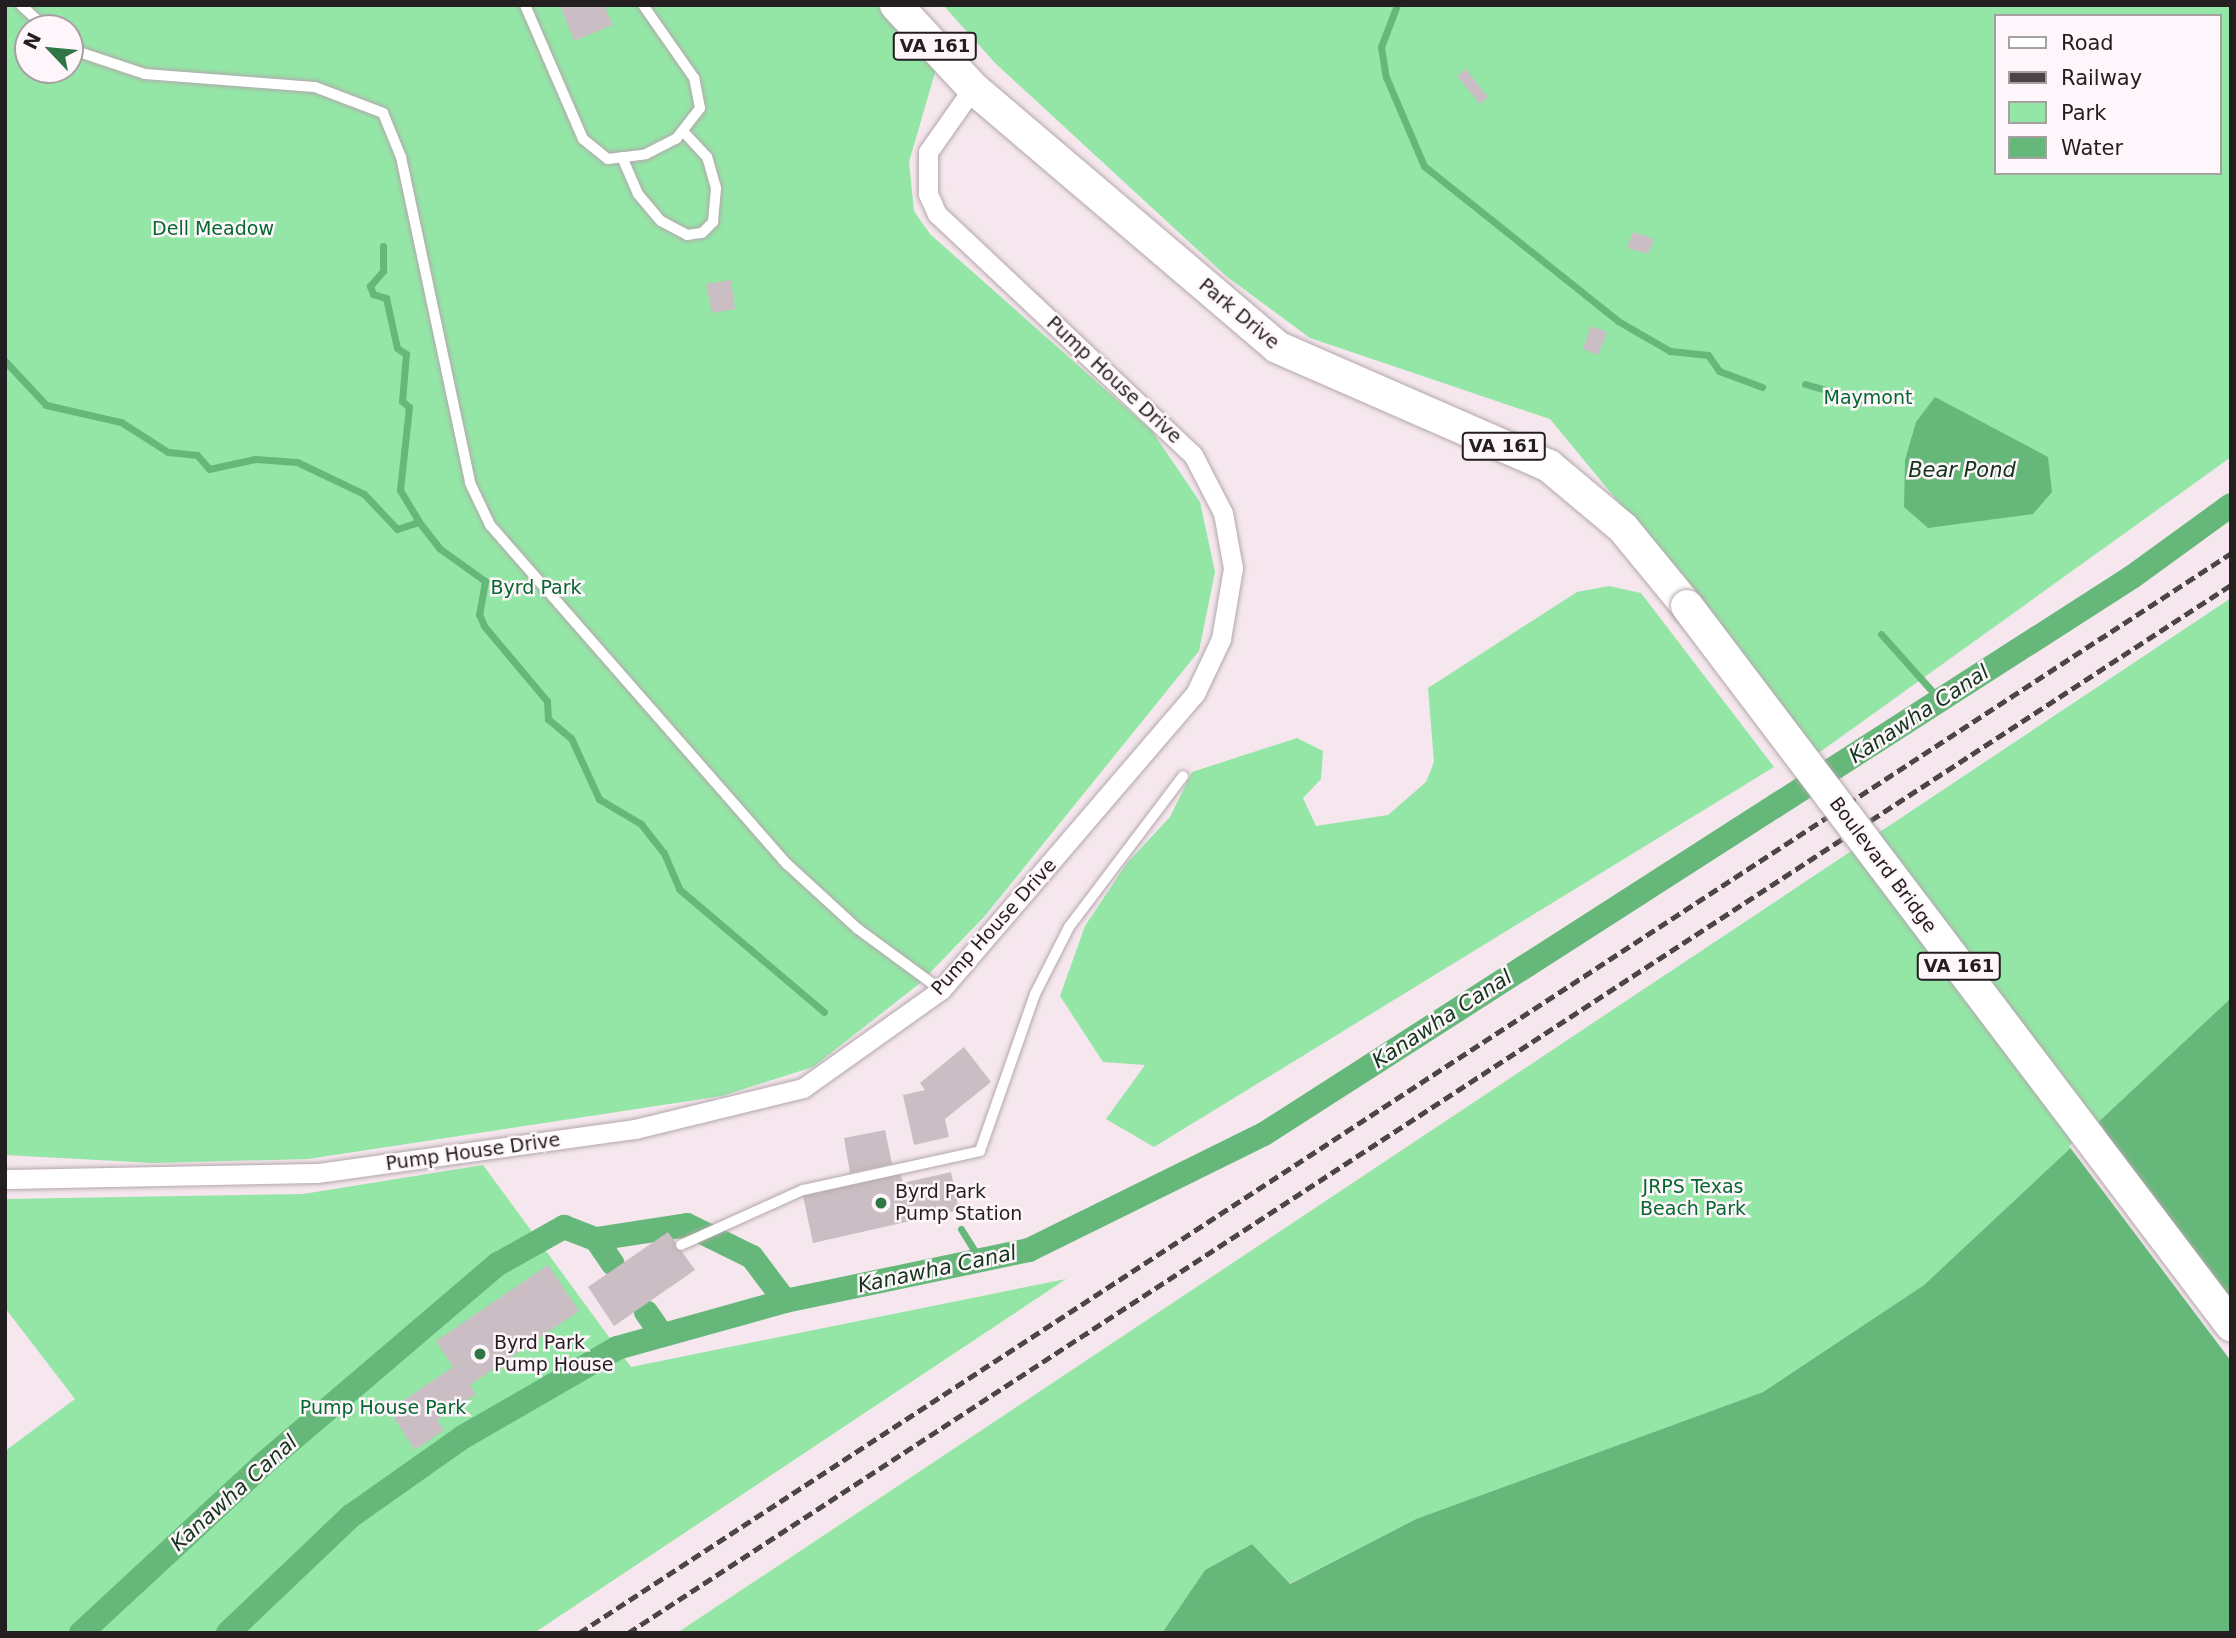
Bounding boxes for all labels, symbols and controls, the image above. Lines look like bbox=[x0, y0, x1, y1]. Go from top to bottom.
north arrow bbox=[14, 14, 84, 84]
legend bbox=[1994, 14, 2222, 175]
text: N bbox=[19, 29, 45, 53]
text: Road bbox=[2061, 31, 2114, 55]
road number: VA 161 bbox=[891, 32, 979, 60]
text: Railway bbox=[2061, 66, 2142, 90]
text: Park bbox=[2061, 101, 2106, 125]
text: Water bbox=[2061, 136, 2123, 160]
park label: Dell Meadow bbox=[152, 218, 274, 240]
street label: Park Drive bbox=[1194, 274, 1284, 354]
street label: Pump House Drive bbox=[1042, 312, 1186, 448]
park label: Maymont bbox=[1824, 387, 1912, 409]
road number: VA 161 bbox=[1460, 432, 1548, 461]
water label: Bear Pond bbox=[1908, 457, 2016, 483]
park label: Byrd Park bbox=[491, 577, 581, 599]
water label: Kanawha Canal bbox=[1844, 659, 1994, 769]
street label: Boulevard Bridge bbox=[1825, 793, 1941, 937]
street label: Pump House Drive bbox=[927, 854, 1061, 1000]
road number: VA 161 bbox=[1915, 951, 2003, 981]
water label: Kanawha Canal bbox=[1367, 964, 1517, 1074]
street label: Pump House Drive bbox=[384, 1128, 562, 1176]
park label: JRPS Texas Beach Park bbox=[1640, 1176, 1746, 1220]
place label: Byrd Park Pump Station bbox=[895, 1181, 1022, 1225]
marker: Byrd Park Pump Station bbox=[873, 1195, 889, 1211]
water label: Kanawha Canal bbox=[855, 1240, 1019, 1298]
place label: Byrd Park Pump House bbox=[494, 1332, 613, 1376]
marker: Byrd Park Pump House bbox=[472, 1346, 488, 1362]
park label: Pump House Park bbox=[300, 1397, 466, 1419]
water label: Kanawha Canal bbox=[166, 1430, 302, 1556]

